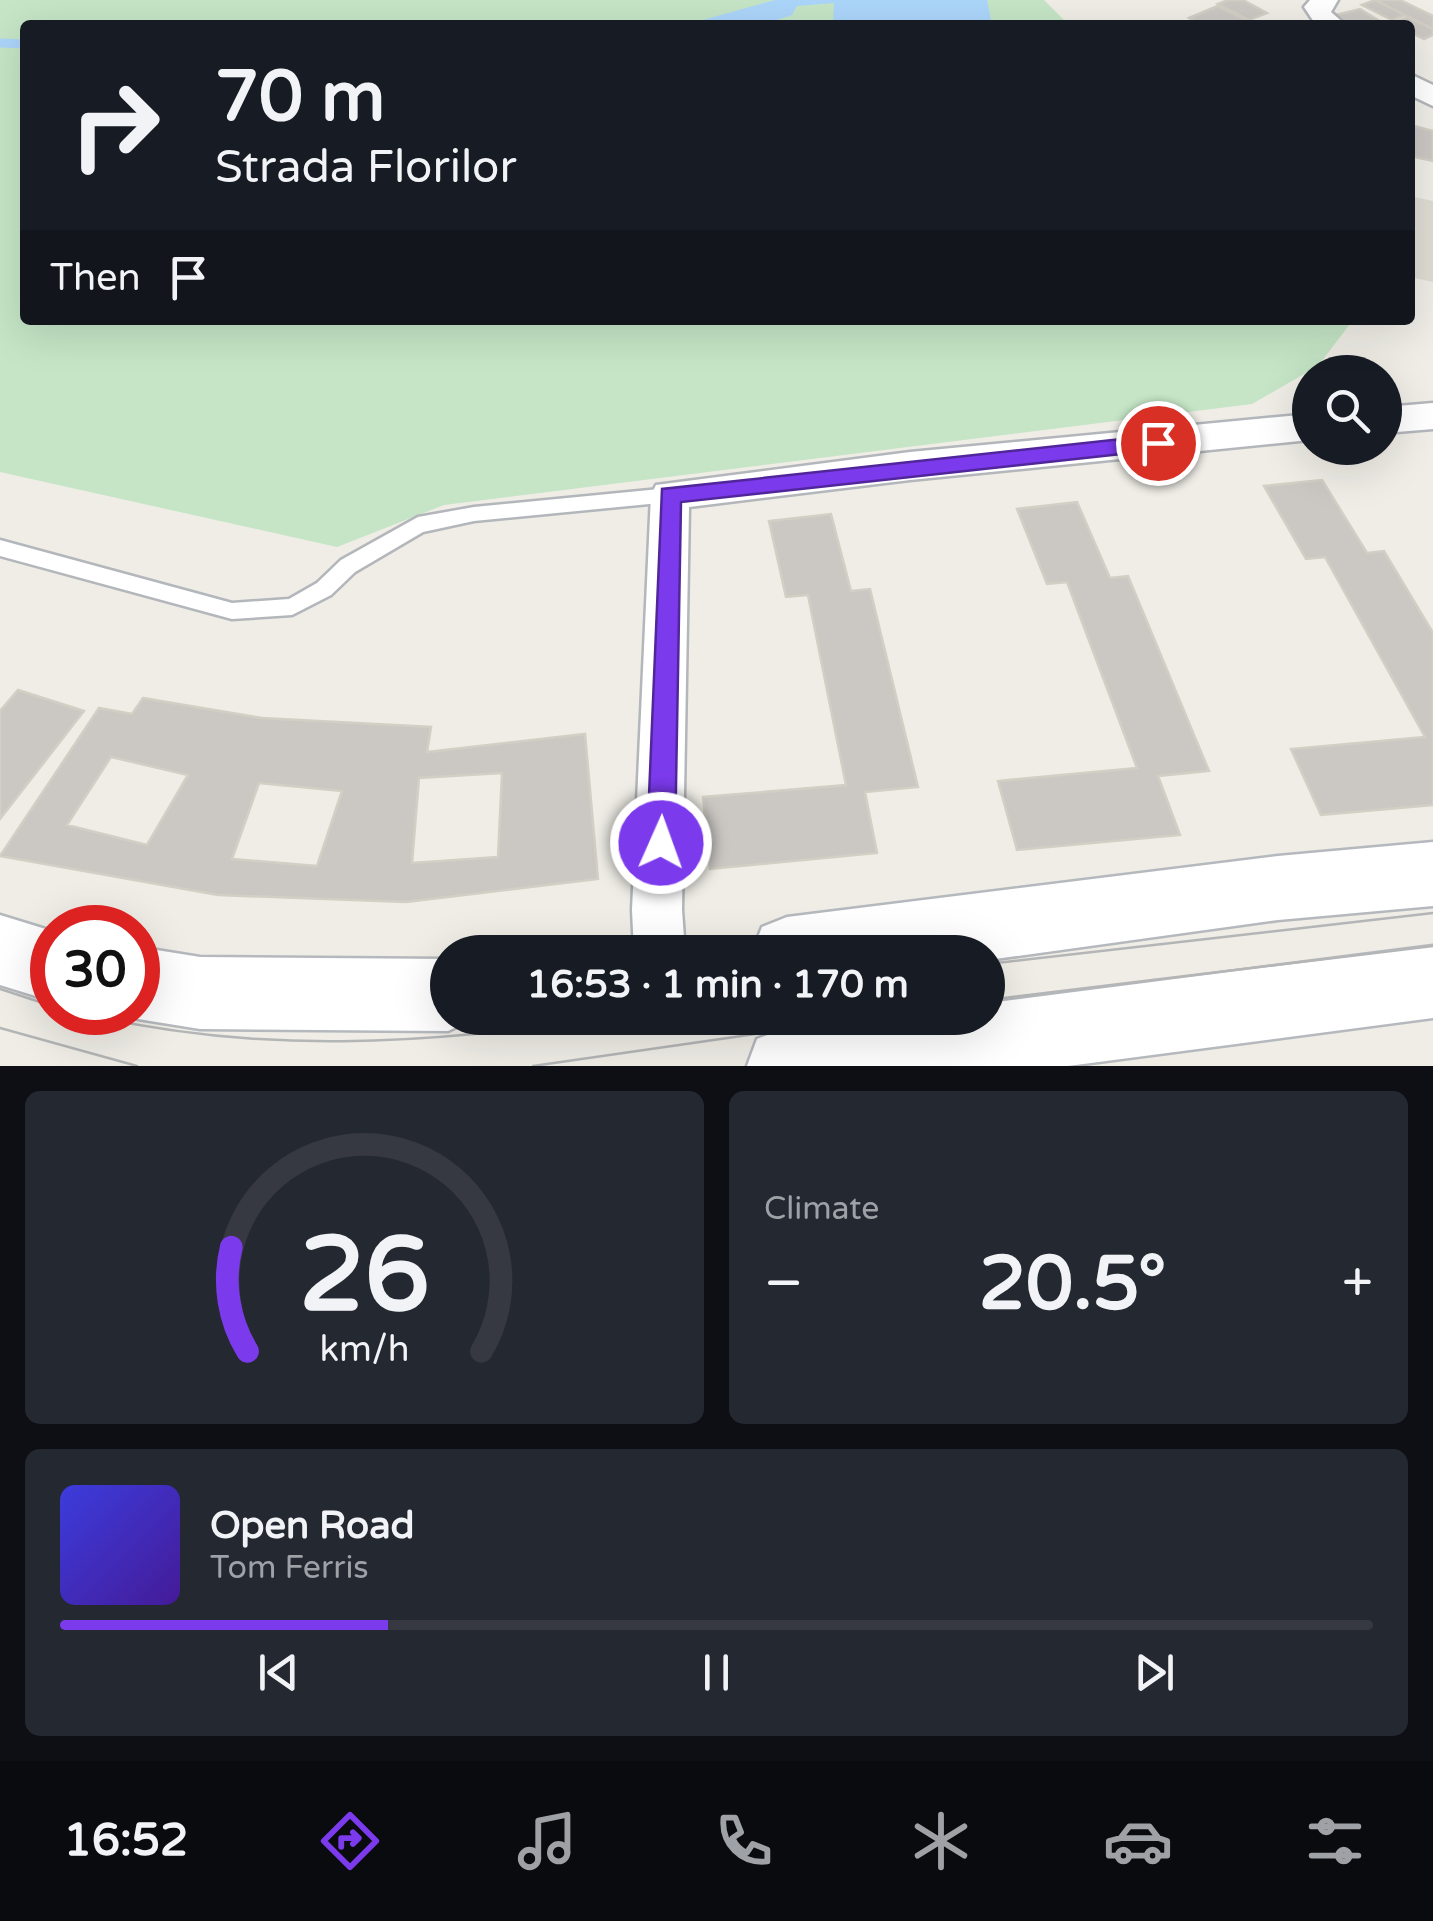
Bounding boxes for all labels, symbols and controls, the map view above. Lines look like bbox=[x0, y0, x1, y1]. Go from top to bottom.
text: 70 m bbox=[215, 56, 385, 140]
icon: right bbox=[50, 60, 180, 190]
text: Strada Florilor bbox=[215, 141, 517, 195]
icon: arrive bbox=[161, 250, 216, 305]
text: Then bbox=[50, 255, 141, 301]
map controls bbox=[1292, 355, 1402, 465]
button: search bbox=[1292, 355, 1402, 465]
pin bbox=[1116, 401, 1201, 486]
icon: arrive bbox=[1131, 416, 1186, 471]
position arrow bbox=[609, 791, 713, 895]
speed limit sign: 30 bbox=[30, 905, 160, 1035]
text: 16:53 · 1 min · 170 m bbox=[526, 962, 909, 1008]
text: Climate bbox=[764, 1190, 879, 1228]
text: 26 bbox=[299, 1214, 430, 1339]
text: 20.5° bbox=[979, 1239, 1166, 1329]
text: − bbox=[764, 1251, 803, 1317]
text: + bbox=[1342, 1251, 1373, 1317]
text: km/h bbox=[320, 1328, 409, 1371]
text: Open Road bbox=[210, 1503, 415, 1549]
text: Tom Ferris bbox=[210, 1549, 369, 1587]
icon: previous bbox=[251, 1645, 306, 1700]
icon: pause bbox=[689, 1645, 744, 1700]
icon: next bbox=[1127, 1645, 1182, 1700]
icon: directions bbox=[315, 1806, 385, 1876]
icon: music bbox=[512, 1806, 582, 1876]
icon: phone bbox=[709, 1806, 779, 1876]
icon: climate bbox=[906, 1806, 976, 1876]
icon: car bbox=[1103, 1806, 1173, 1876]
icon: filters bbox=[1300, 1806, 1370, 1876]
text: 16:52 bbox=[63, 1814, 188, 1868]

